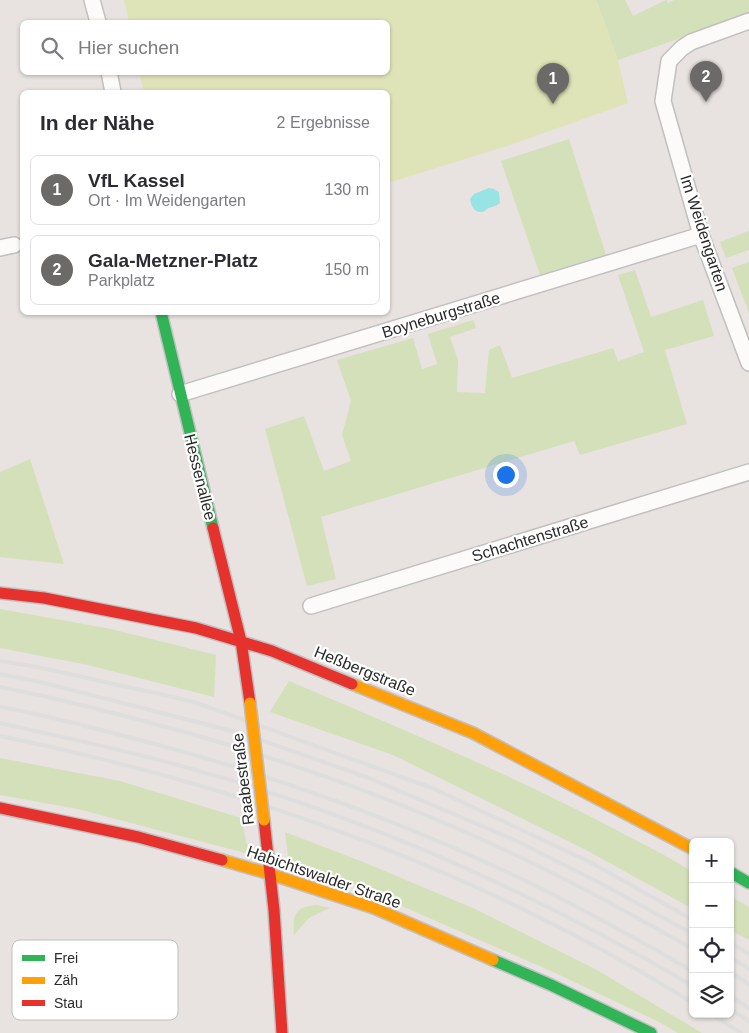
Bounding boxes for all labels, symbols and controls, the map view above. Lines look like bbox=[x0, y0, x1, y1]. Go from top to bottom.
search box bbox=[20, 20, 390, 75]
icon: search bbox=[38, 34, 66, 62]
text: Hier suchen bbox=[78, 37, 179, 58]
pin: 2 bbox=[690, 61, 722, 102]
pin: 1 bbox=[537, 63, 569, 104]
text: In der Nähe bbox=[40, 111, 154, 134]
text: 2 Ergebnisse bbox=[277, 114, 370, 131]
text: VfL Kassel bbox=[88, 170, 185, 191]
street label: Im Weidengarten bbox=[677, 173, 731, 293]
text: 1 bbox=[53, 181, 61, 198]
text: 130 m bbox=[325, 181, 369, 198]
text: Ort · Im Weidengarten bbox=[88, 192, 246, 209]
text: Gala-Metzner-Platz bbox=[88, 250, 258, 271]
text: 2 bbox=[53, 261, 61, 278]
text: 150 m bbox=[325, 261, 369, 278]
text: Parkplatz bbox=[88, 272, 155, 289]
street label: Boyneburgstraße bbox=[380, 289, 502, 341]
street label: Hessenallee bbox=[181, 432, 219, 522]
your location bbox=[493, 462, 519, 488]
street label: Schachtenstraße bbox=[470, 513, 590, 565]
street label: Heßbergstraße bbox=[312, 643, 418, 699]
street label: Raabestraße bbox=[229, 732, 257, 826]
map controls bbox=[689, 838, 734, 1018]
button: + bbox=[689, 838, 734, 883]
street label: Habichtswalder Straße bbox=[245, 843, 403, 911]
button: − bbox=[689, 883, 734, 928]
button: locate bbox=[689, 928, 734, 973]
legend bbox=[12, 940, 178, 1020]
text: Frei bbox=[54, 950, 78, 966]
text: Zäh bbox=[54, 972, 78, 988]
button: layers bbox=[689, 973, 734, 1018]
text: Stau bbox=[54, 995, 83, 1011]

